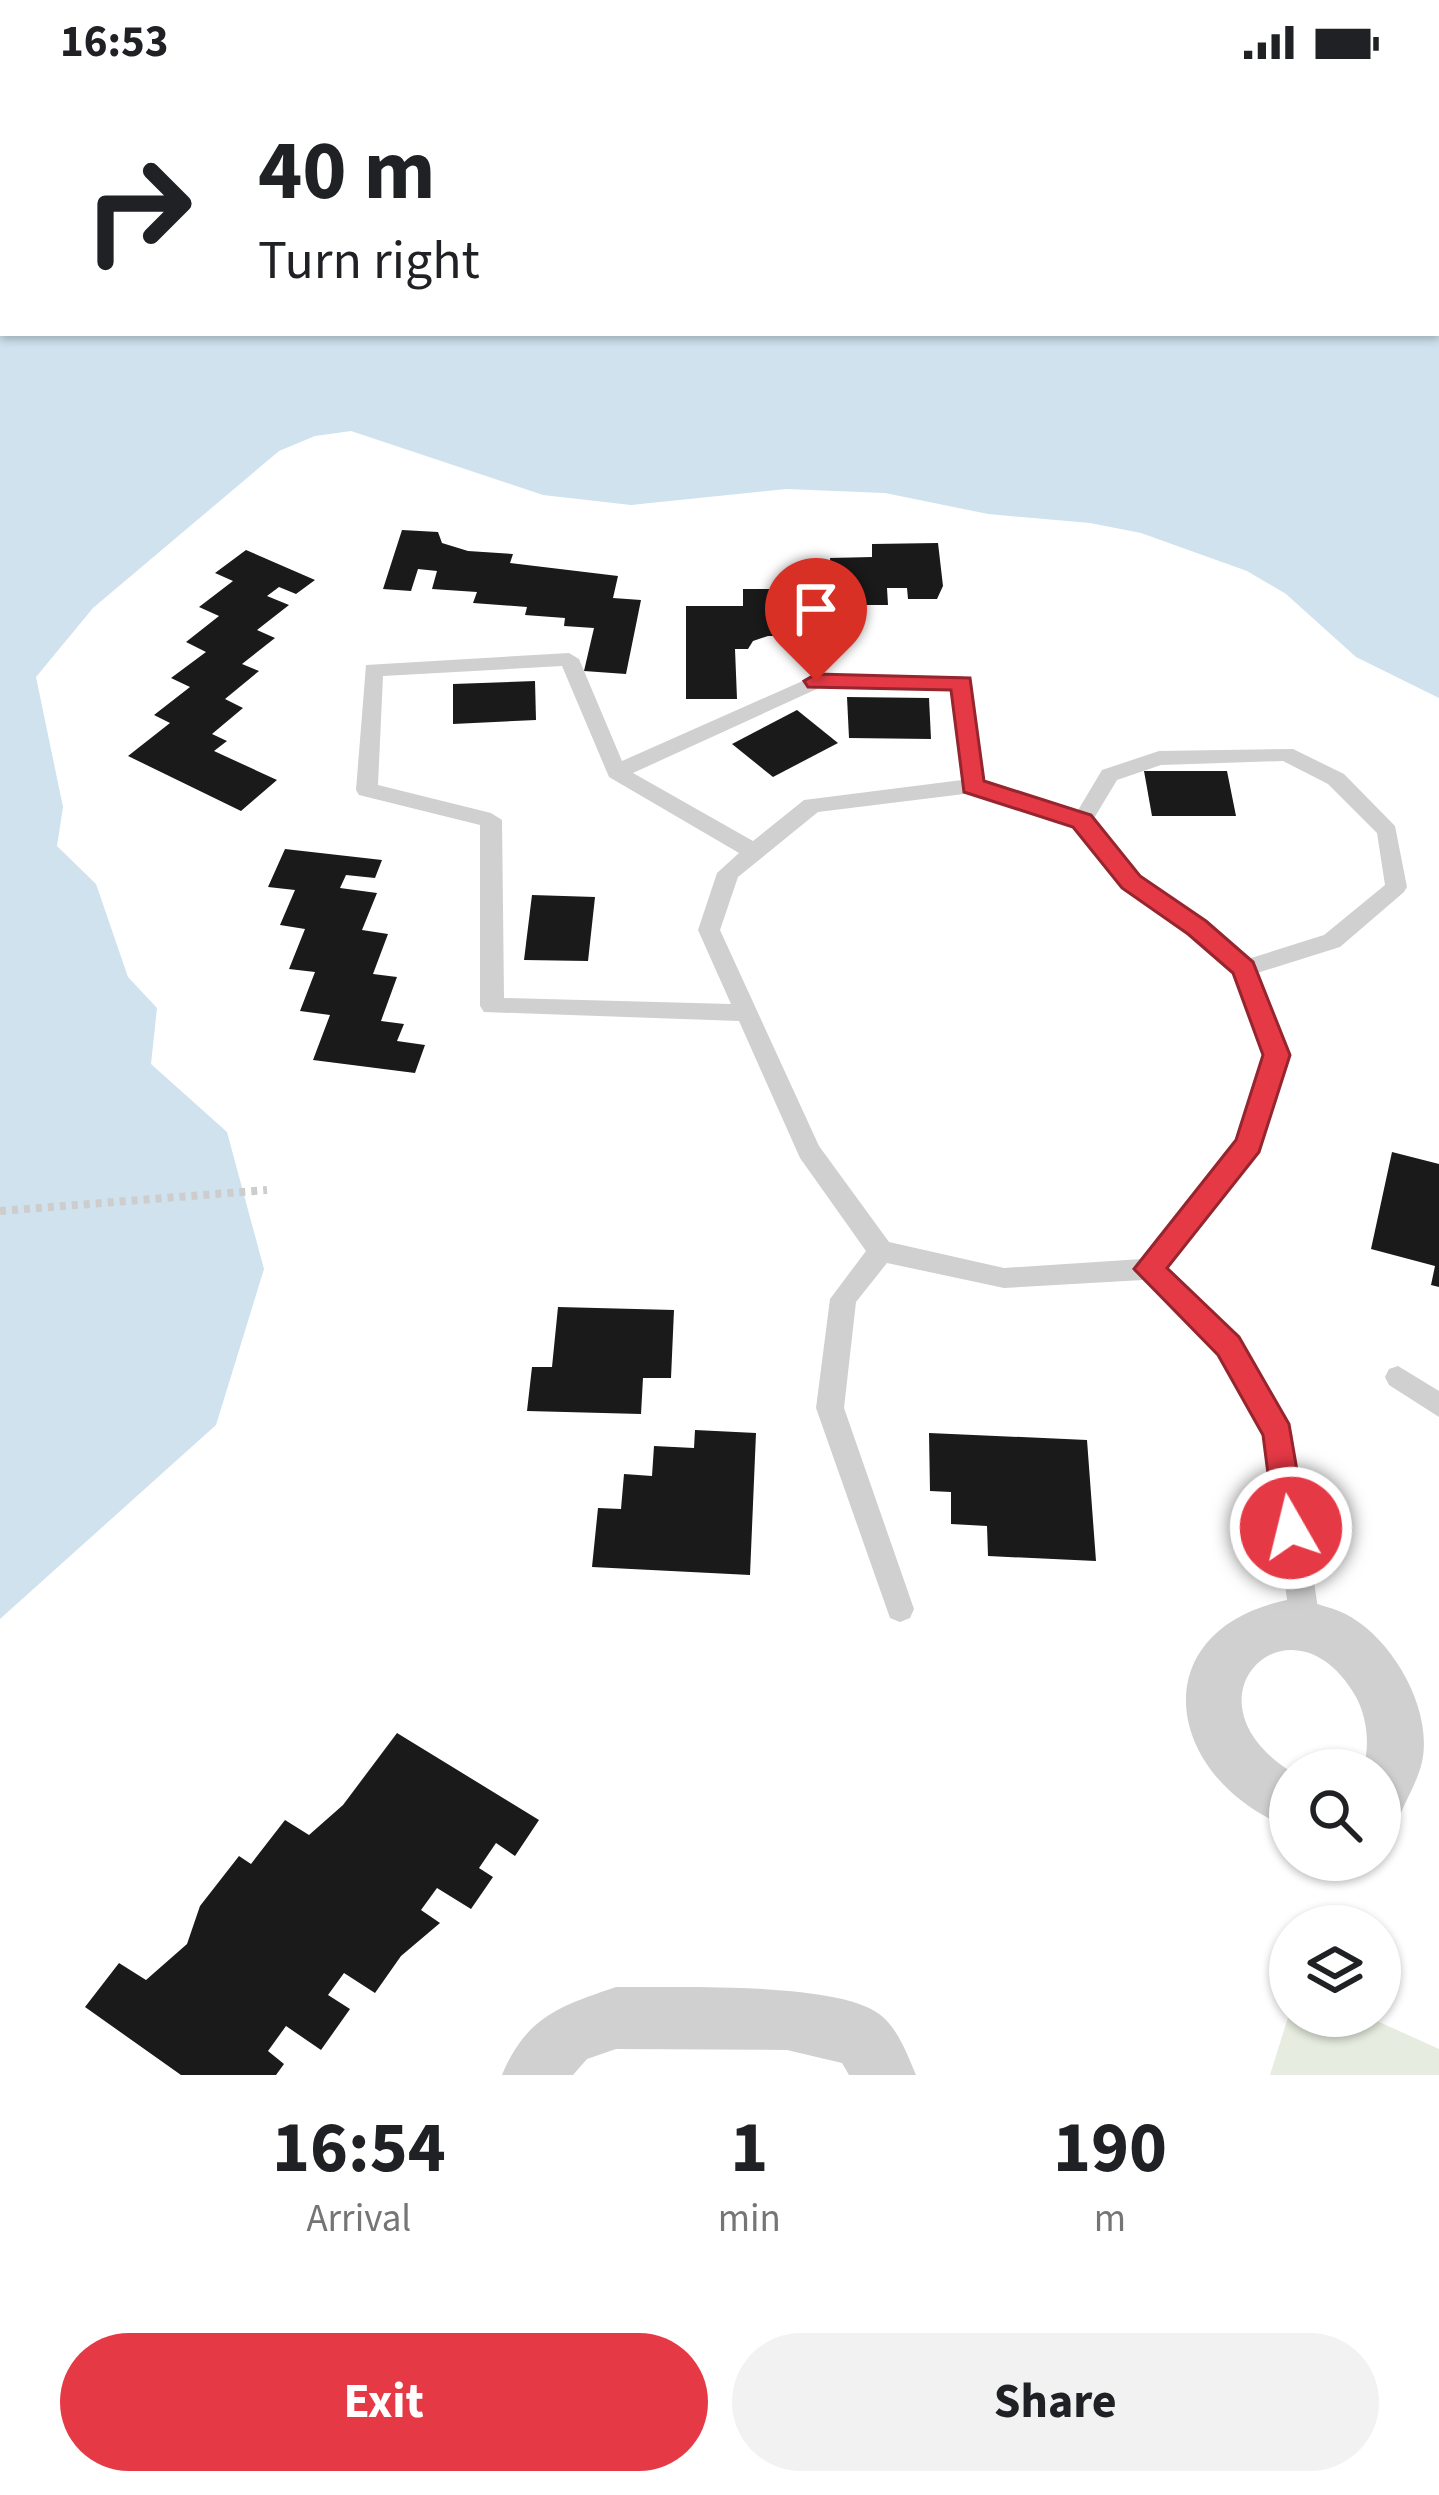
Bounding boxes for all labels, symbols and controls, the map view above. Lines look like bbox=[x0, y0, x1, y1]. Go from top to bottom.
text: 16:53 bbox=[60, 10, 169, 74]
text: 40 m bbox=[258, 112, 436, 232]
icon: right bbox=[60, 132, 216, 288]
text: Turn right bbox=[258, 223, 480, 300]
pin bbox=[765, 558, 867, 681]
icon: arrive bbox=[783, 576, 849, 642]
position arrow bbox=[1228, 1465, 1354, 1591]
map controls bbox=[1269, 1749, 1401, 2037]
button: search bbox=[1269, 1749, 1401, 1881]
button: layers bbox=[1269, 1905, 1401, 2037]
text: 16:54 bbox=[272, 2097, 446, 2200]
text: 1 bbox=[730, 2097, 768, 2200]
text: 190 bbox=[1053, 2097, 1167, 2200]
text: Arrival bbox=[306, 2191, 411, 2247]
text: min bbox=[718, 2191, 781, 2247]
text: m bbox=[1094, 2191, 1126, 2247]
button: Exit bbox=[60, 2333, 708, 2471]
button: Share bbox=[732, 2333, 1379, 2471]

